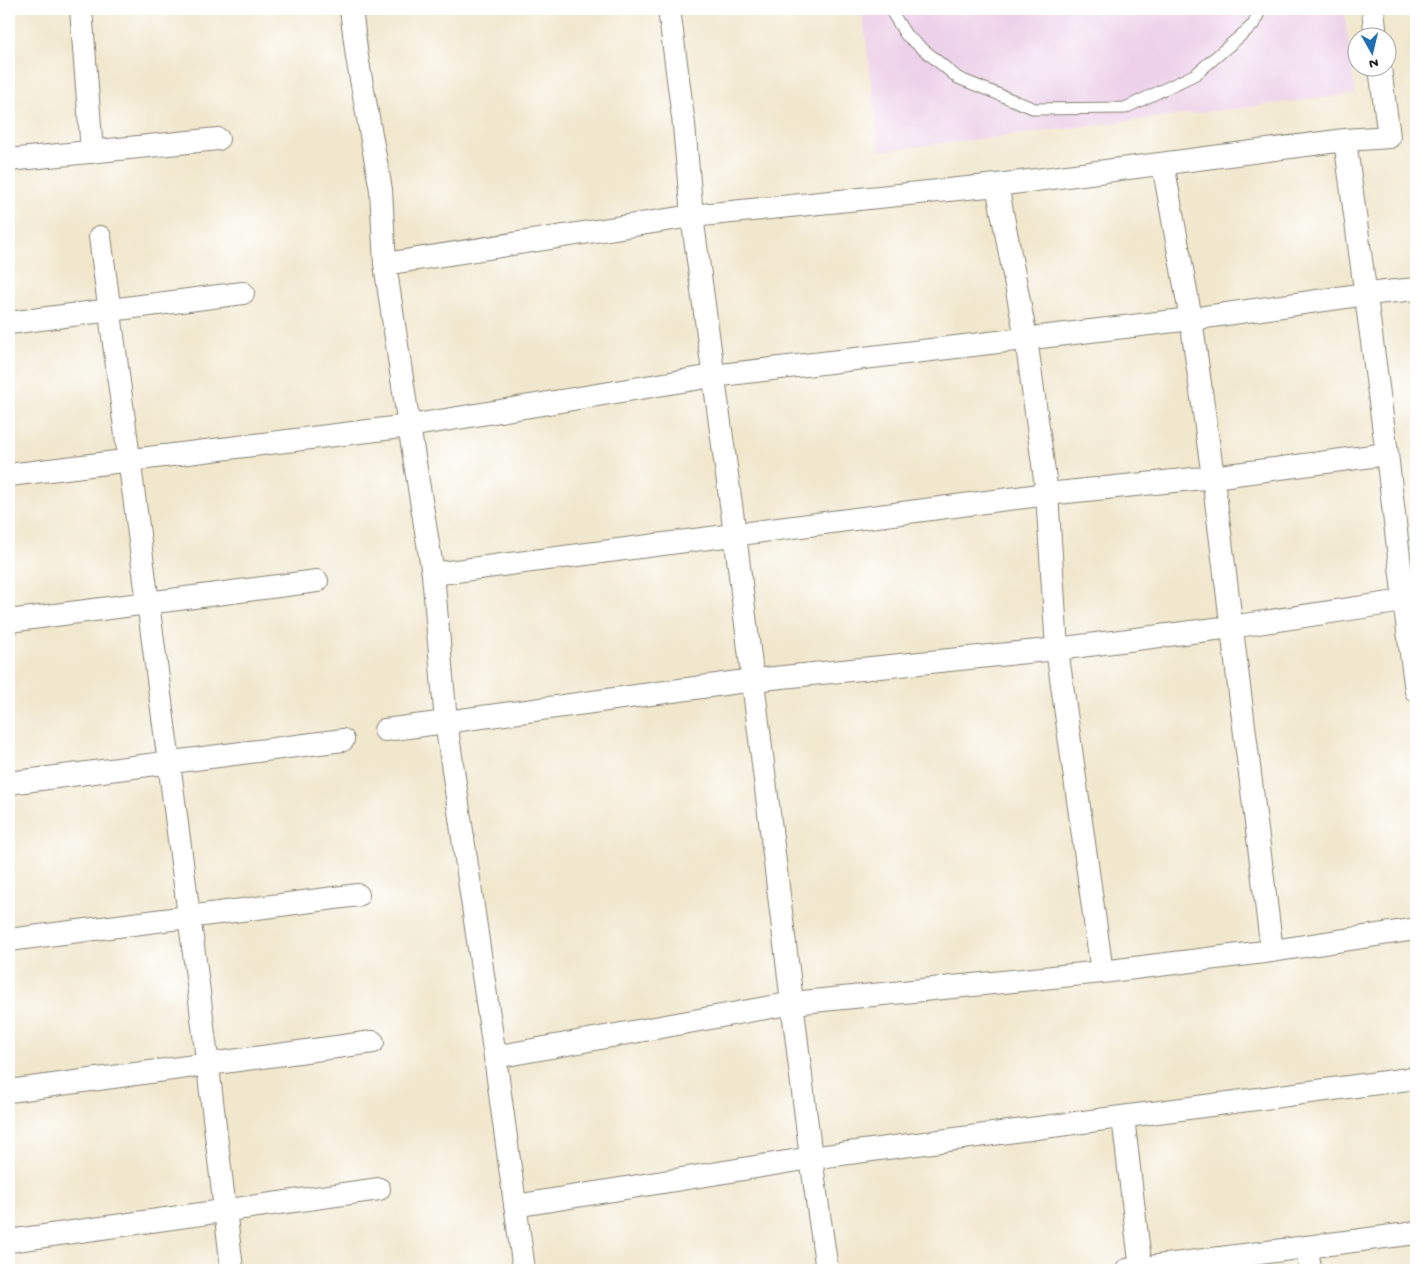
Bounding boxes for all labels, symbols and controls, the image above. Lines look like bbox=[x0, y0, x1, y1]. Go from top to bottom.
north arrow bbox=[1348, 28, 1398, 78]
text: N bbox=[1368, 53, 1379, 71]

